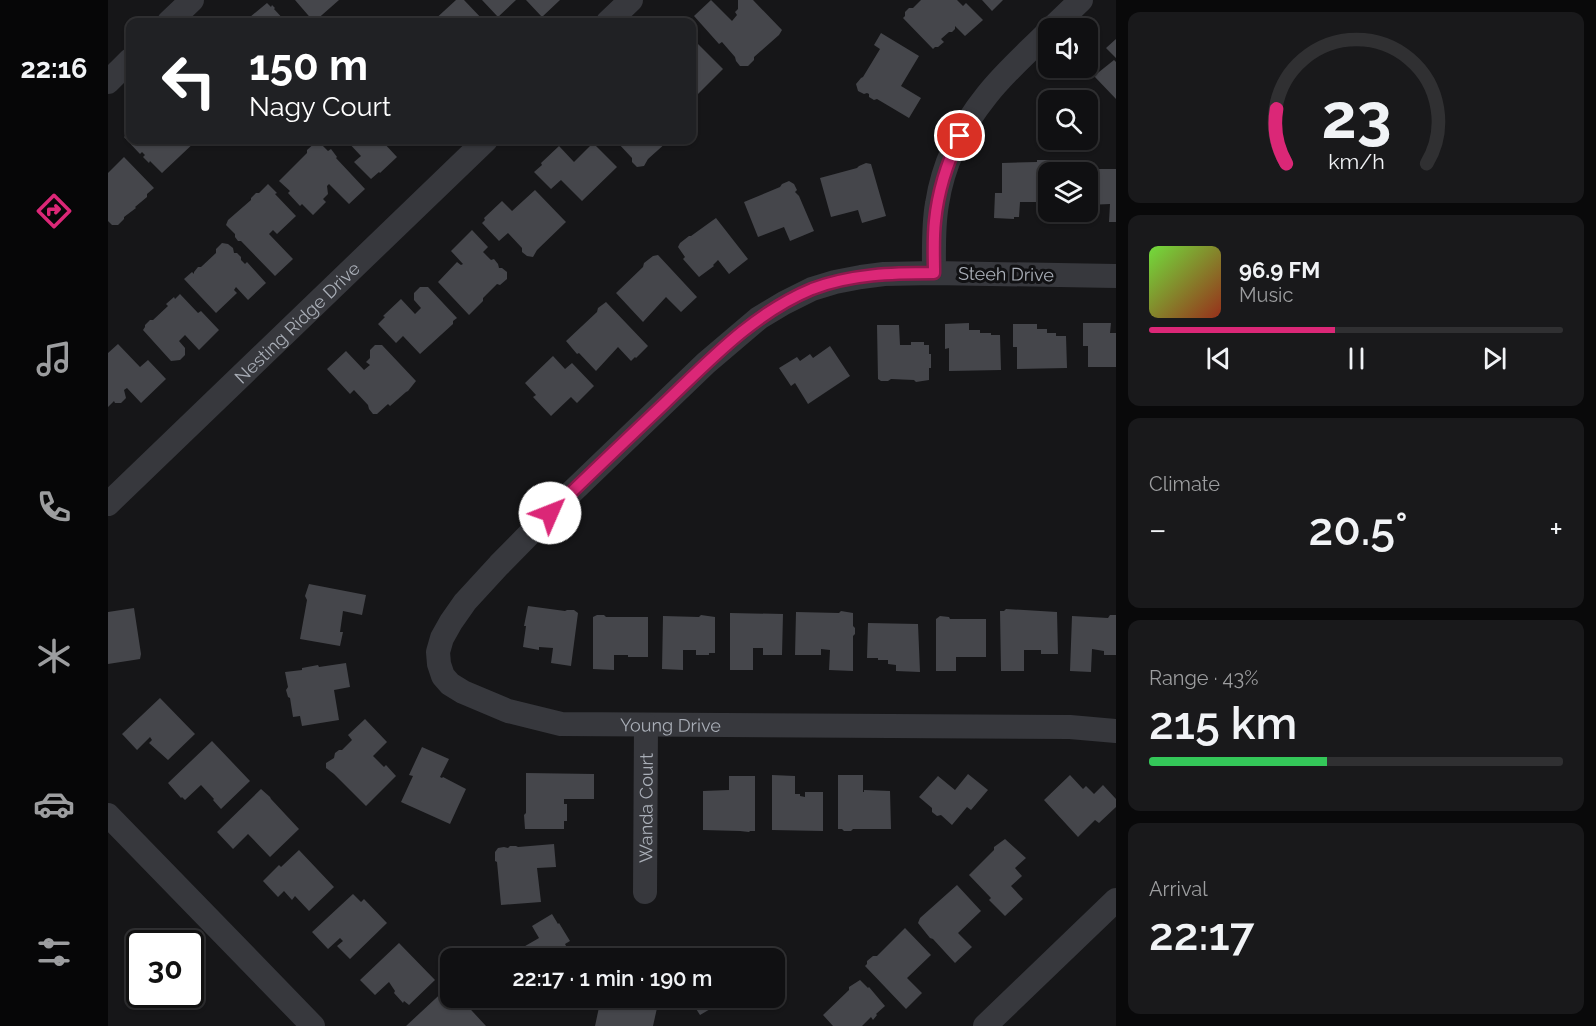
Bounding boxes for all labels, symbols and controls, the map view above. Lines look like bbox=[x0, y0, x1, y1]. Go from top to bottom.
map controls bbox=[1038, 18, 1098, 222]
button: sound bbox=[1038, 18, 1098, 78]
text: 150 m bbox=[249, 41, 368, 90]
icon: left bbox=[150, 42, 228, 120]
text: 22:16 bbox=[21, 53, 87, 84]
text: 23 bbox=[1321, 80, 1391, 154]
button: search bbox=[1038, 90, 1098, 150]
text: Nagy Court bbox=[249, 91, 391, 122]
pin bbox=[934, 110, 985, 161]
icon: arrive bbox=[943, 119, 976, 152]
text: km/h bbox=[1328, 150, 1384, 175]
button: layers bbox=[1038, 162, 1098, 222]
icon: directions bbox=[33, 190, 75, 232]
street label: Nesting Ridge Drive bbox=[230, 257, 364, 387]
text: 96.9 FM bbox=[1239, 257, 1320, 283]
street label: Steeh Drive bbox=[958, 263, 1055, 285]
text: Music bbox=[1239, 283, 1293, 307]
icon: music bbox=[33, 338, 75, 380]
icon: previous bbox=[1202, 342, 1235, 375]
icon: pause bbox=[1340, 342, 1373, 375]
icon: next bbox=[1478, 342, 1511, 375]
text: Climate bbox=[1149, 472, 1220, 496]
position arrow bbox=[518, 481, 582, 545]
icon: phone bbox=[33, 486, 75, 528]
text: 20.5° bbox=[1308, 503, 1408, 556]
text: − bbox=[1149, 510, 1167, 549]
text: + bbox=[1549, 510, 1563, 549]
icon: climate bbox=[33, 635, 75, 677]
text: Range · 43% bbox=[1149, 666, 1258, 690]
text: 215 km bbox=[1149, 697, 1297, 750]
street label: Young Drive bbox=[620, 714, 721, 735]
street label: Wanda Court bbox=[635, 753, 656, 863]
icon: car bbox=[33, 783, 75, 825]
text: Arrival bbox=[1149, 877, 1208, 901]
text: 22:17 bbox=[1149, 908, 1254, 961]
speed limit sign: 30 bbox=[126, 930, 204, 1008]
icon: filters bbox=[33, 931, 75, 973]
text: 22:17 · 1 min · 190 m bbox=[513, 965, 712, 991]

